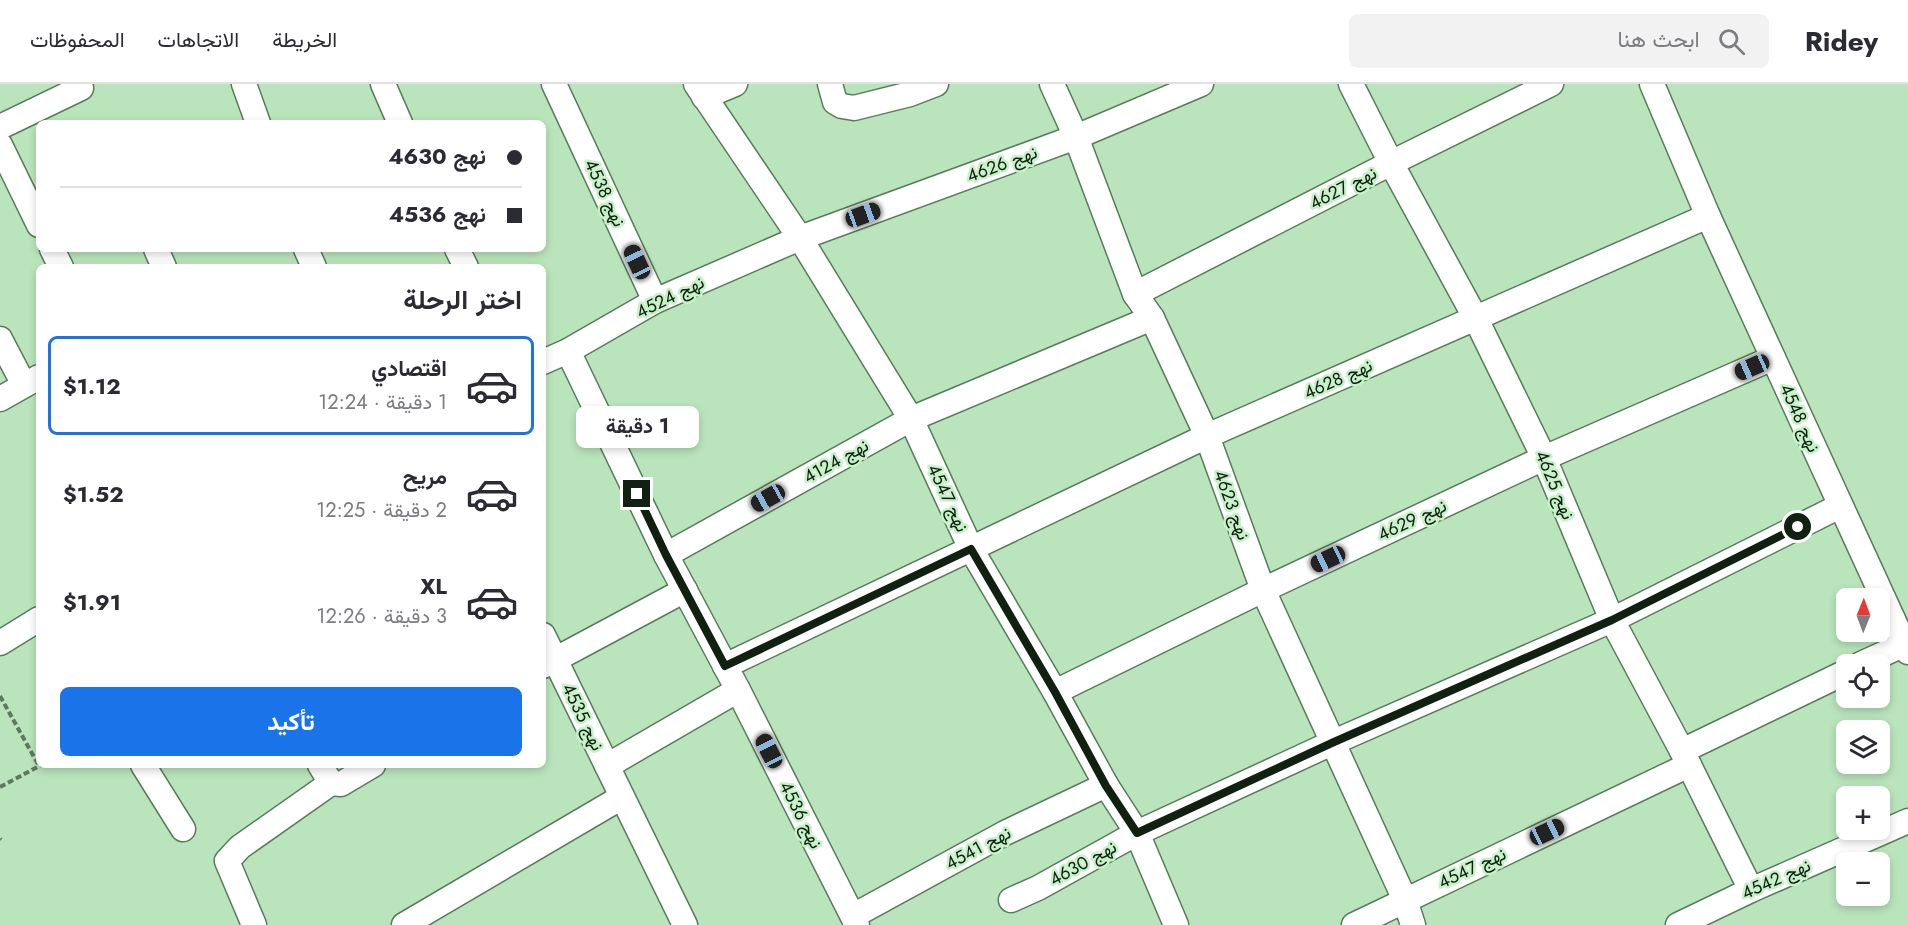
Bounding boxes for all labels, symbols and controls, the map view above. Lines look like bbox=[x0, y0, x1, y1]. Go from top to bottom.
search box bbox=[1349, 14, 1769, 68]
text: Ridey bbox=[1805, 21, 1878, 62]
text: ابحث هنا bbox=[1618, 23, 1700, 55]
text: المحفوظات bbox=[30, 25, 125, 55]
text: الاتجاهات bbox=[158, 25, 239, 55]
text: الخريطة bbox=[272, 25, 337, 55]
icon: search bbox=[1715, 25, 1748, 58]
street label: نهج 4626 bbox=[963, 139, 1041, 189]
text: نهج 4630 bbox=[388, 140, 486, 172]
street label: نهج 4538 bbox=[578, 155, 632, 231]
street label: نهج 4627 bbox=[1305, 160, 1381, 216]
text: نهج 4536 bbox=[389, 198, 486, 230]
car bbox=[843, 200, 883, 230]
car bbox=[621, 242, 653, 282]
street label: نهج 4524 bbox=[631, 269, 709, 325]
text: اختر الرحلة bbox=[403, 280, 522, 319]
car bbox=[1732, 351, 1772, 383]
text: اقتصادي bbox=[371, 352, 447, 384]
street label: نهج 4628 bbox=[1299, 352, 1377, 406]
icon: car bbox=[465, 359, 519, 413]
text: $1.12 bbox=[63, 370, 121, 402]
street label: نهج 4548 bbox=[1773, 379, 1827, 457]
text: 1 دقيقة · 12:24 bbox=[318, 388, 447, 417]
callout: 1 دقيقة bbox=[576, 407, 698, 449]
text: 1 دقيقة bbox=[606, 412, 669, 441]
street label: نهج 4124 bbox=[799, 432, 873, 490]
street label: نهج 4625 bbox=[1529, 446, 1581, 524]
text: مريح bbox=[403, 460, 447, 492]
street label: نهج 4547 bbox=[921, 460, 975, 536]
street label: نهج 4623 bbox=[1207, 466, 1257, 544]
icon: car bbox=[465, 467, 519, 521]
text: $1.52 bbox=[63, 478, 124, 510]
route end bbox=[623, 480, 650, 507]
car bbox=[748, 481, 788, 515]
street label: نهج 4629 bbox=[1373, 493, 1451, 547]
text: 2 دقيقة · 12:25 bbox=[316, 496, 447, 525]
route start bbox=[1784, 513, 1811, 540]
car bbox=[1308, 543, 1348, 575]
text: XL bbox=[420, 570, 447, 602]
icon: car bbox=[465, 575, 519, 629]
text: $1.91 bbox=[63, 586, 121, 618]
north arrow bbox=[1836, 588, 1890, 642]
map controls bbox=[1836, 588, 1890, 906]
text: 3 دقيقة · 12:26 bbox=[317, 602, 447, 631]
button: locate bbox=[1836, 654, 1890, 708]
street label: نهج 4535 bbox=[555, 679, 611, 755]
button: تأكيد bbox=[60, 687, 522, 756]
button: layers bbox=[1836, 720, 1890, 774]
car bbox=[753, 731, 785, 771]
street label: نهج 4536 bbox=[773, 777, 829, 853]
button: + bbox=[1836, 786, 1890, 840]
car bbox=[1527, 816, 1567, 848]
street label: نهج 4541 bbox=[940, 820, 1016, 876]
street label: نهج 4630 bbox=[1045, 834, 1121, 892]
street label: نهج 4547 bbox=[1434, 841, 1510, 895]
street label: نهج 4542 bbox=[1737, 852, 1815, 906]
button: − bbox=[1836, 852, 1890, 906]

